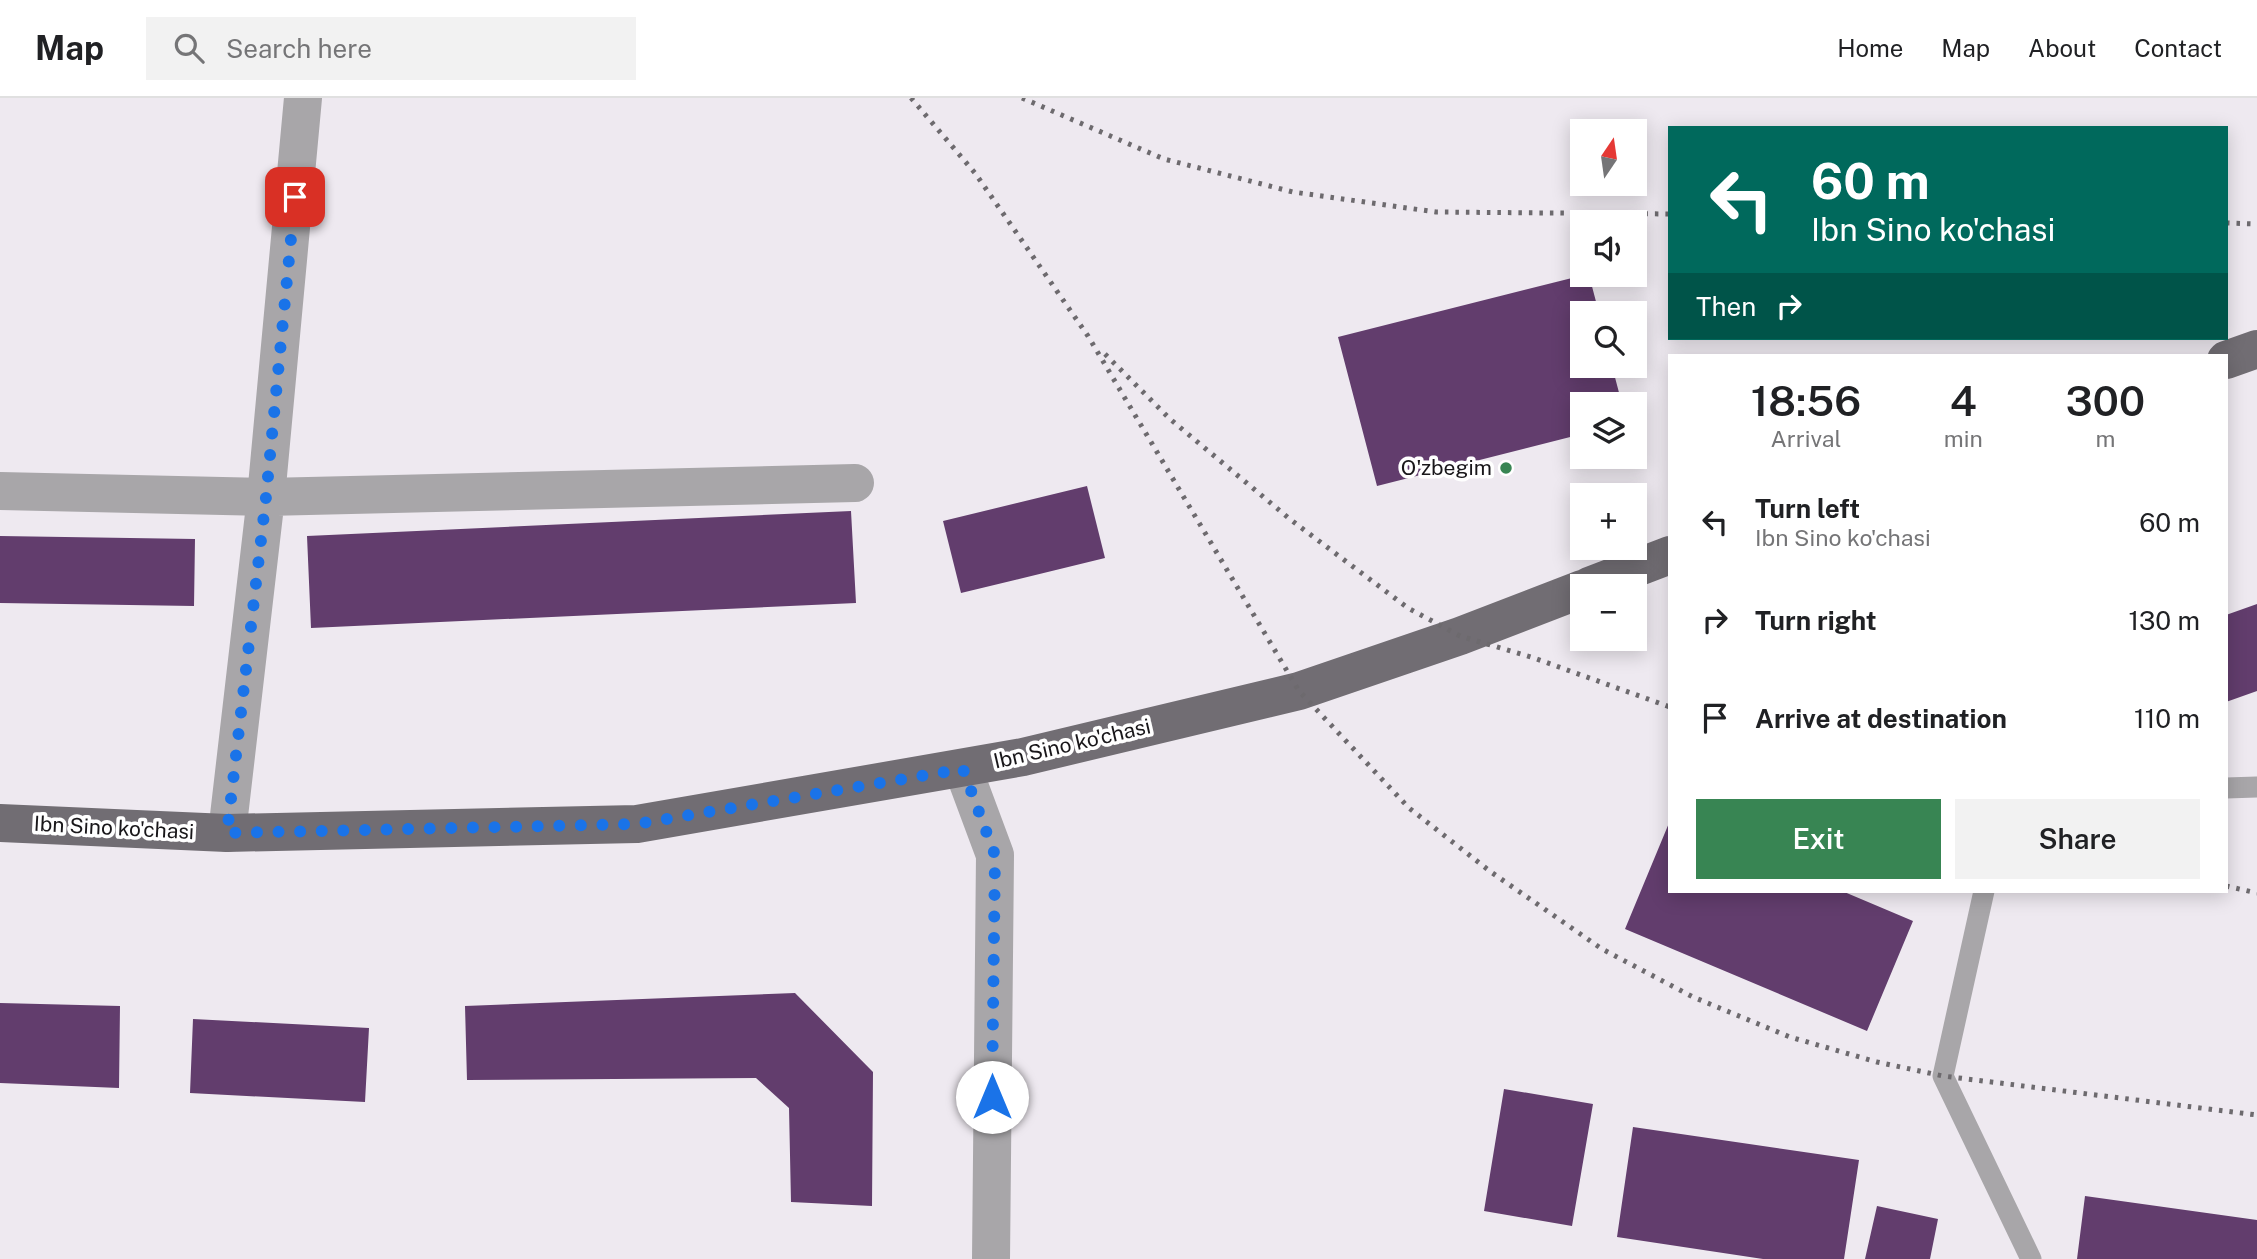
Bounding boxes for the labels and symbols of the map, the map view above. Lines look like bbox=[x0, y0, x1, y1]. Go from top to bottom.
north arrow bbox=[1570, 119, 1647, 196]
pin bbox=[265, 167, 325, 227]
place label: O'zbegim bbox=[1401, 455, 1492, 480]
marker: O'zbegim bbox=[1498, 460, 1514, 476]
street label: Ibn Sino ko'chasi bbox=[991, 713, 1153, 774]
street label: Ibn Sino ko'chasi bbox=[33, 811, 195, 844]
position arrow bbox=[955, 1060, 1029, 1134]

